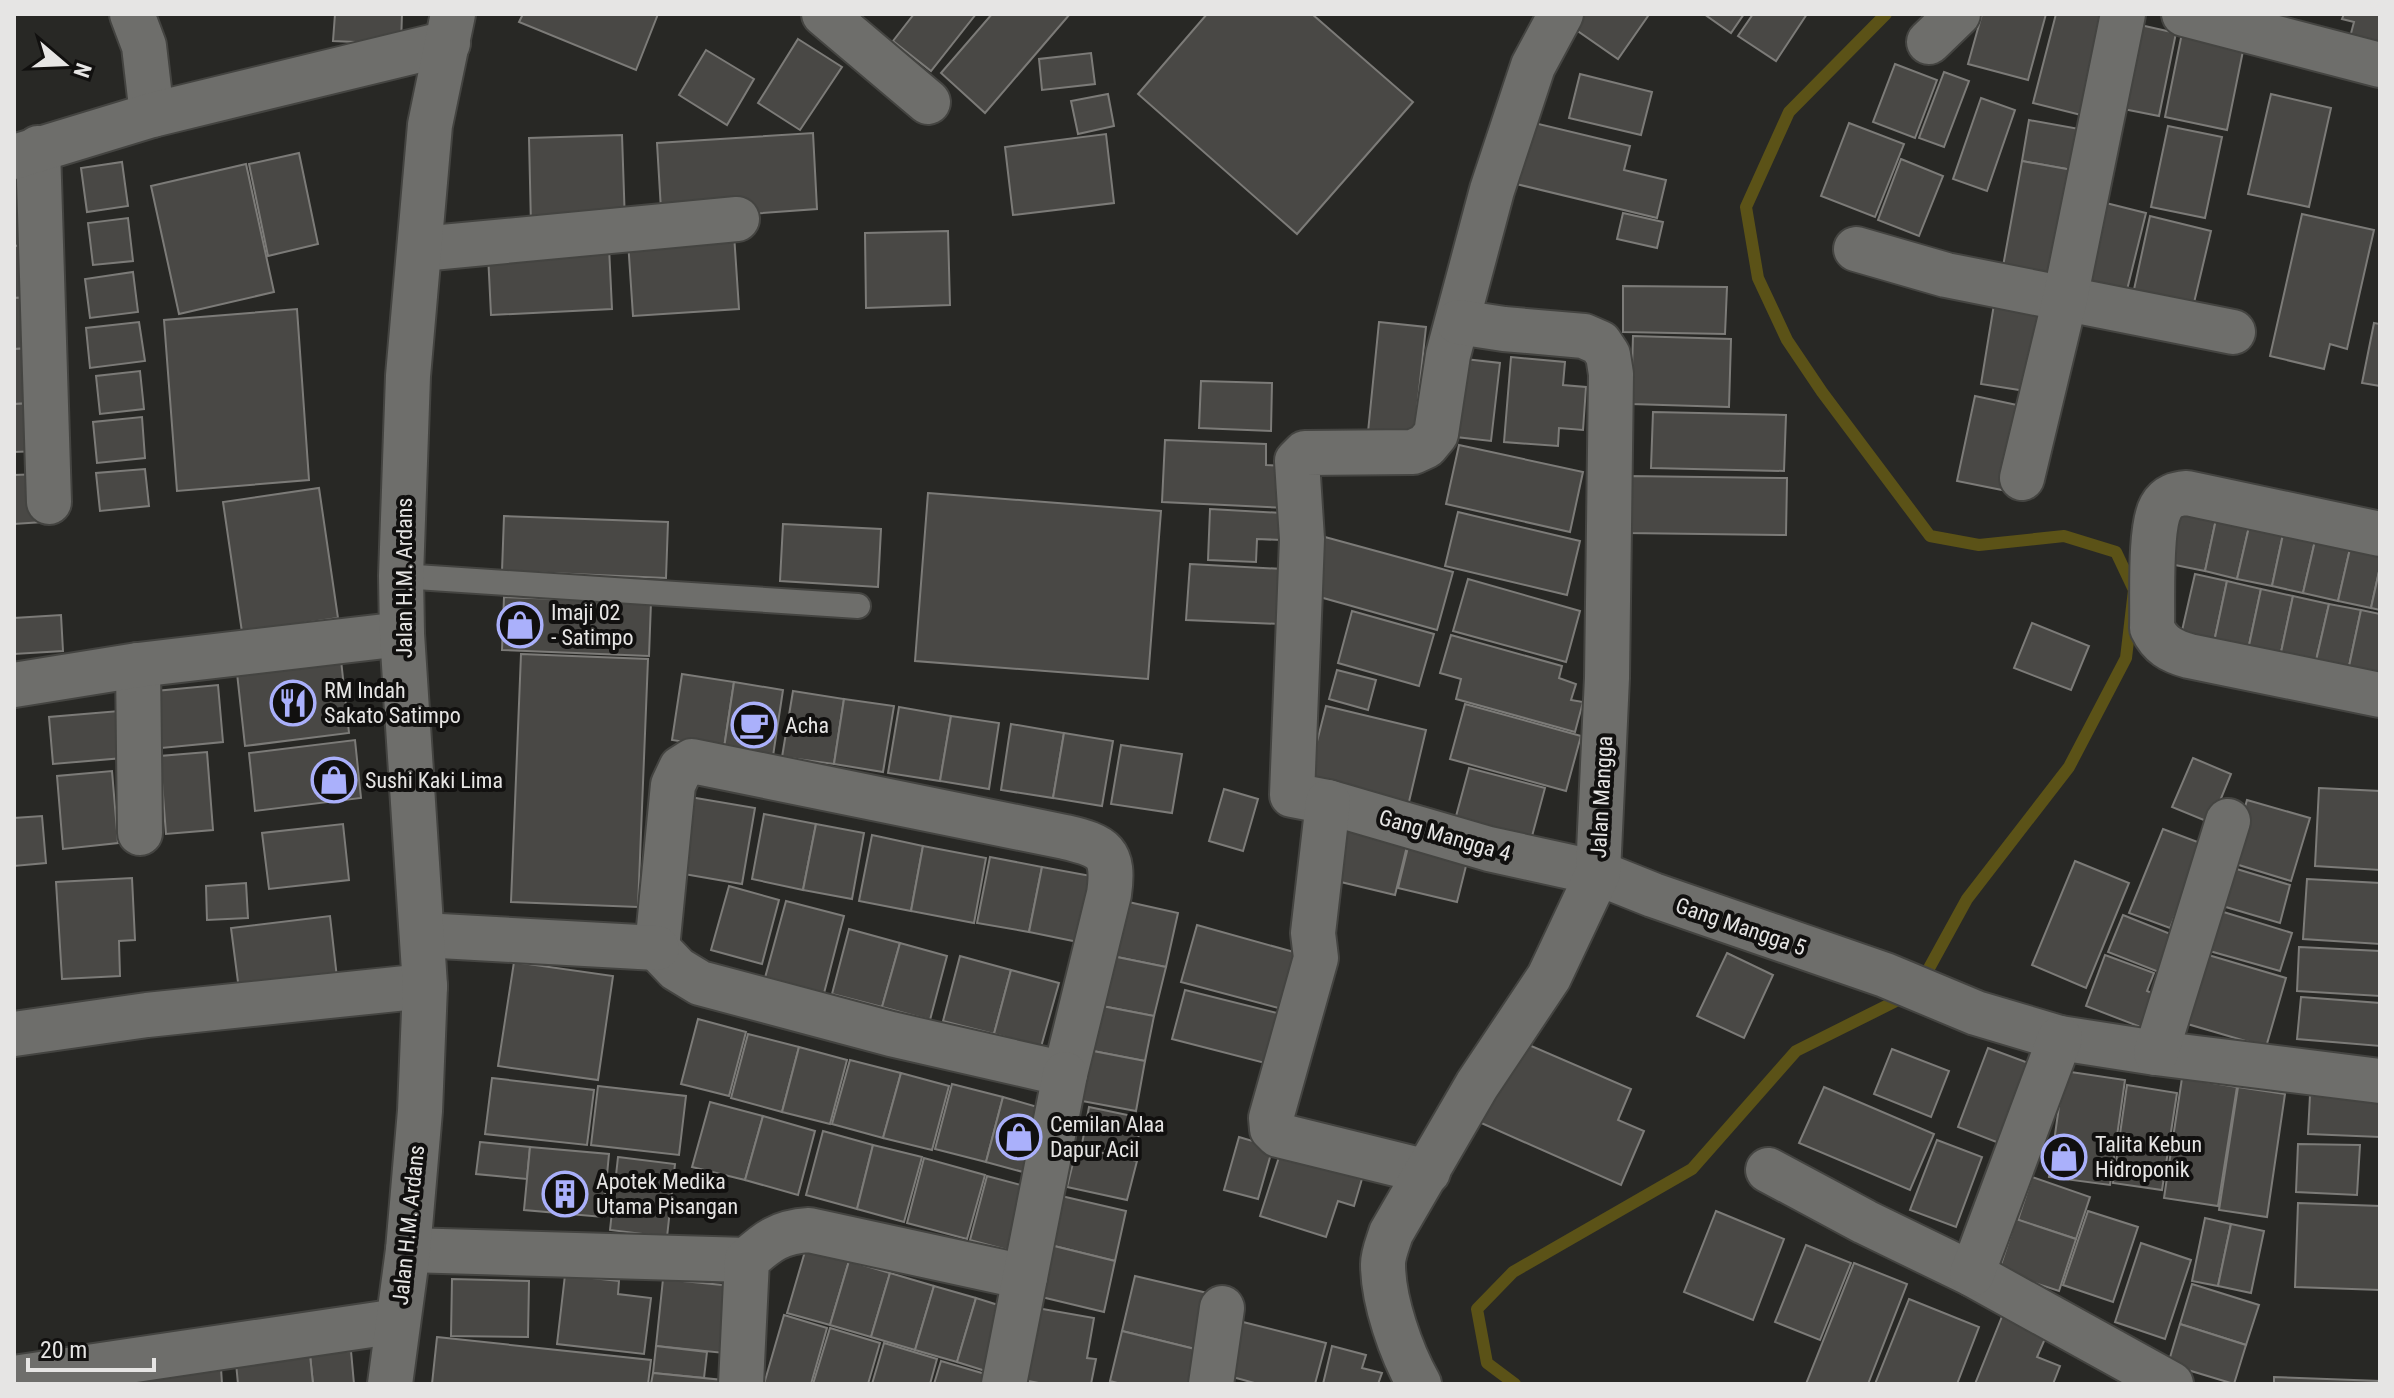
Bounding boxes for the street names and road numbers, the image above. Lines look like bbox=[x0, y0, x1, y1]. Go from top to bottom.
street label: Jalan H.M. Ardans bbox=[392, 498, 417, 658]
street label: Jalan Mangga bbox=[1586, 735, 1617, 859]
street label: Gang Mangga 4 bbox=[1376, 805, 1514, 866]
street label: Gang Mangga 5 bbox=[1672, 893, 1809, 960]
street label: Jalan H.M. Ardans bbox=[388, 1144, 429, 1306]

